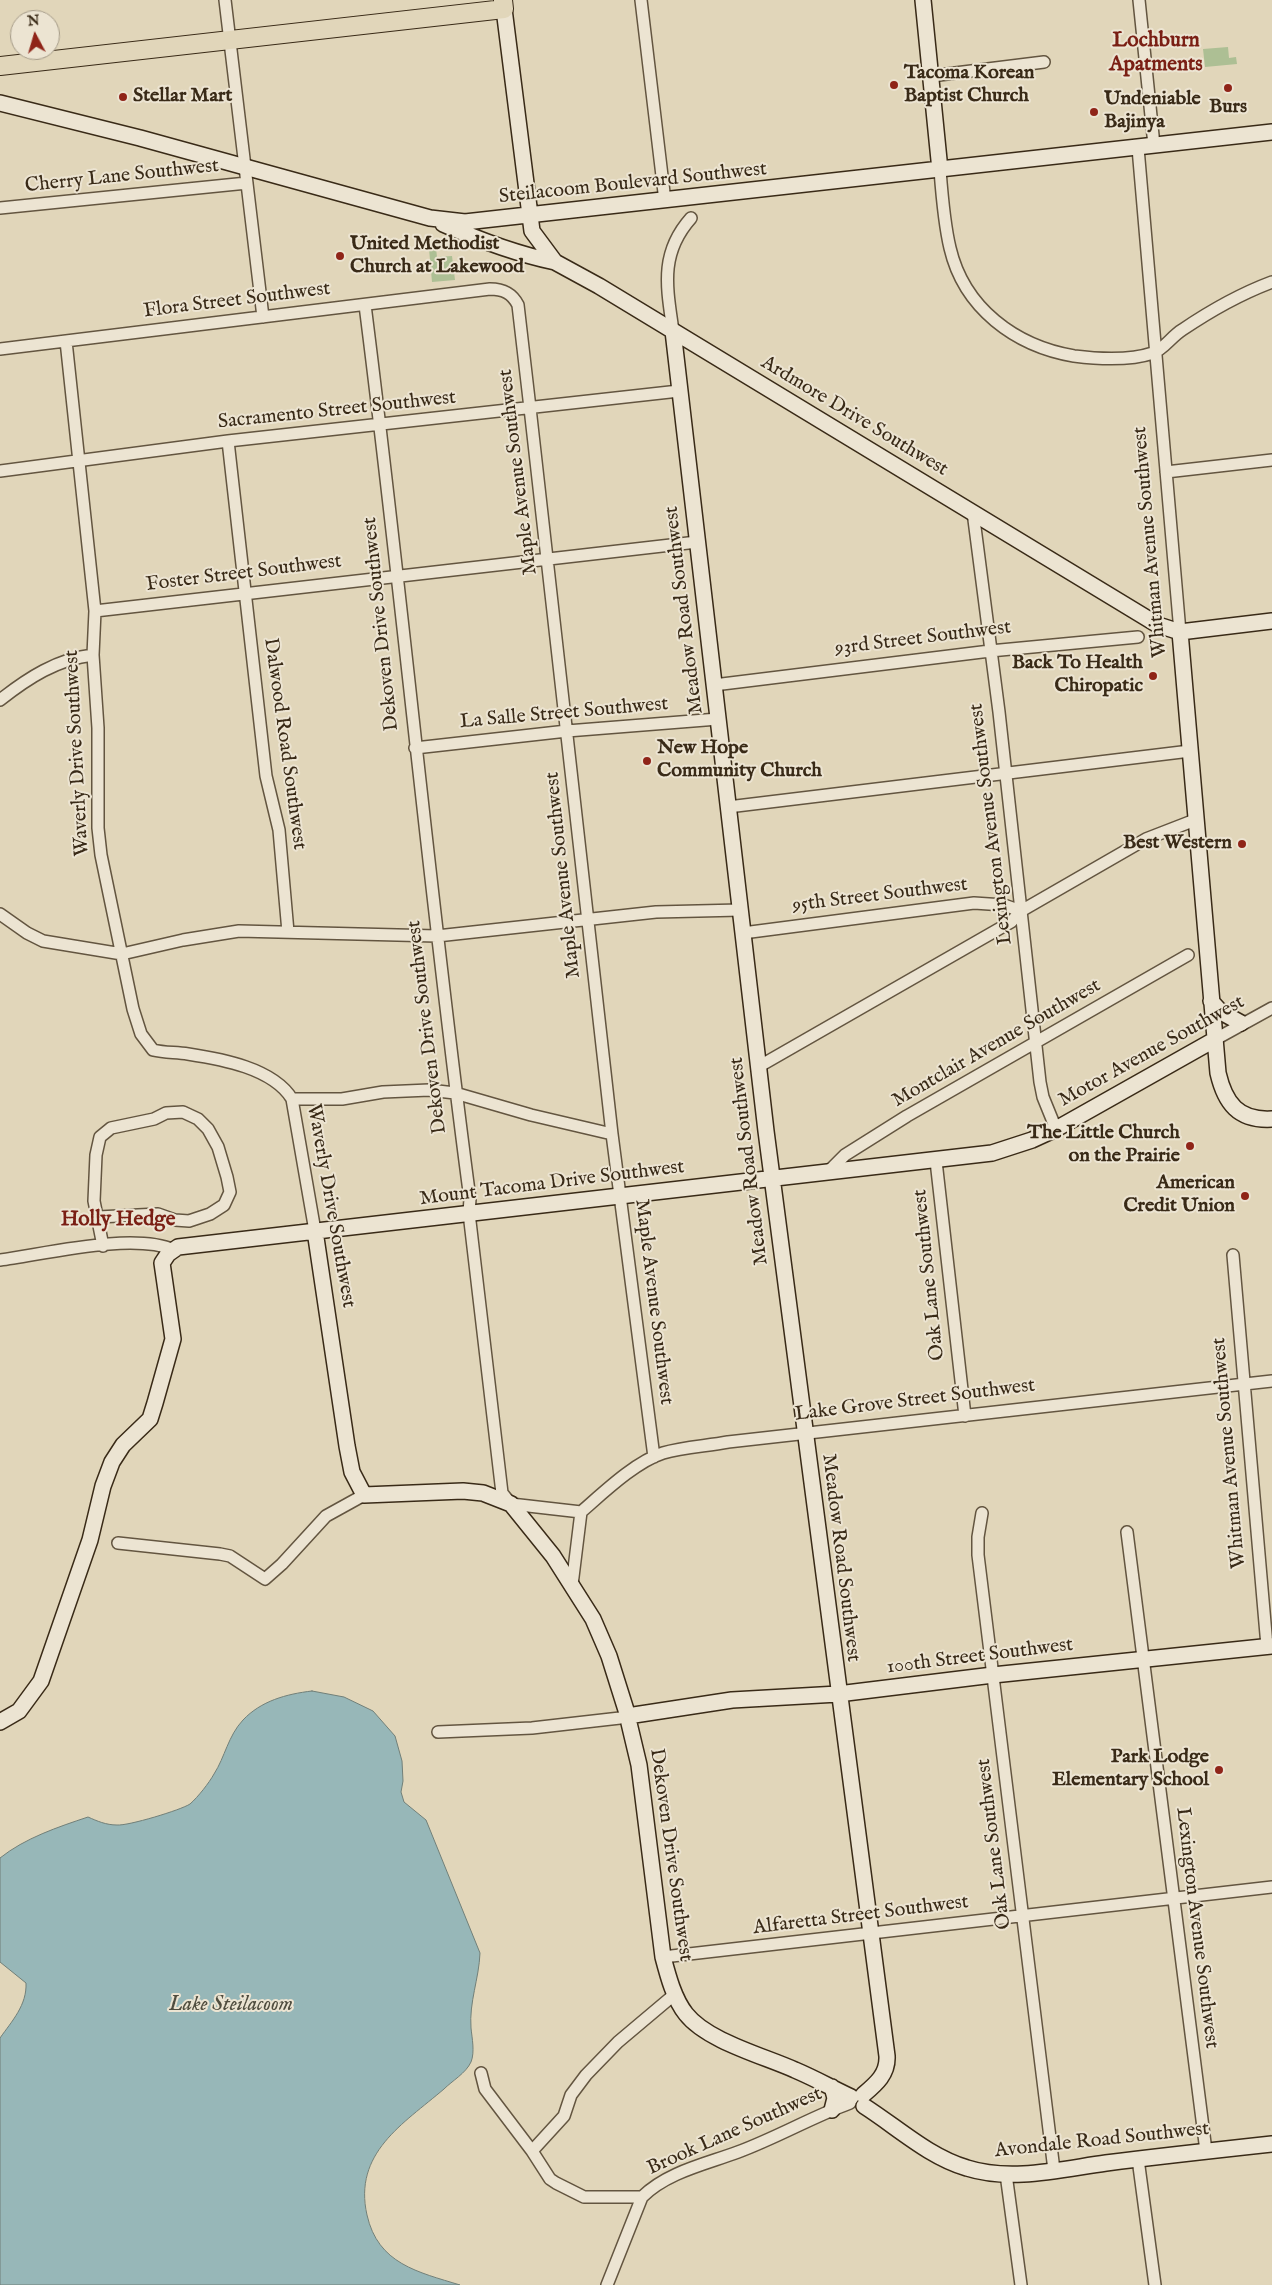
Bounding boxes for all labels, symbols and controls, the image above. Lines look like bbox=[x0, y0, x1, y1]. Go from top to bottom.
north arrow bbox=[10, 10, 60, 60]
text: N bbox=[27, 11, 41, 31]
district label: Lochburn Apatments bbox=[1109, 29, 1203, 79]
place label: Tacoma Korean Baptist Church bbox=[904, 62, 1034, 109]
marker: Tacoma Korean Baptist Church bbox=[888, 79, 900, 91]
marker: Burs bbox=[1222, 82, 1234, 94]
place label: Stellar Mart bbox=[133, 85, 232, 109]
place label: Undeniable Bajinya bbox=[1104, 88, 1201, 135]
marker: Stellar Mart bbox=[117, 91, 129, 103]
place label: Burs bbox=[1209, 96, 1247, 120]
marker: Undeniable Bajinya bbox=[1088, 106, 1100, 118]
street label: Cherry Lane Southwest bbox=[24, 155, 220, 199]
street label: Steilacoom Boulevard Southwest bbox=[498, 158, 768, 210]
place label: United Methodist Church at Lakewood bbox=[350, 233, 524, 280]
marker: United Methodist Church at Lakewood bbox=[334, 250, 346, 262]
street label: Flora Street Southwest bbox=[142, 278, 332, 324]
street label: Ardmore Drive Southwest bbox=[756, 352, 952, 482]
street label: Maple Avenue Southwest bbox=[494, 368, 544, 576]
street label: Sacramento Street Southwest bbox=[217, 387, 457, 435]
street label: Whitman Avenue Southwest bbox=[1129, 425, 1173, 659]
street label: Meadow Road Southwest bbox=[660, 505, 710, 715]
street label: Dekoven Drive Southwest bbox=[359, 516, 405, 732]
street label: Foster Street Southwest bbox=[145, 550, 343, 598]
street label: 93rd Street Southwest bbox=[834, 616, 1012, 662]
street label: Dalwood Road Southwest bbox=[257, 637, 311, 851]
street label: Waverly Drive Southwest bbox=[61, 649, 95, 857]
place label: Back To Health Chiropatic bbox=[1012, 652, 1143, 699]
marker: Back To Health Chiropatic bbox=[1147, 670, 1159, 682]
street label: La Salle Street Southwest bbox=[459, 693, 669, 735]
street label: Lexington Avenue Southwest bbox=[965, 702, 1019, 946]
place label: New Hope Community Church bbox=[657, 737, 822, 784]
marker: New Hope Community Church bbox=[641, 755, 653, 767]
street label: Maple Avenue Southwest bbox=[541, 771, 587, 979]
place label: Best Western bbox=[1123, 832, 1232, 856]
marker: Best Western bbox=[1236, 838, 1248, 850]
street label: 95th Street Southwest bbox=[791, 873, 969, 919]
street label: Dekoven Drive Southwest bbox=[403, 919, 453, 1135]
street label: Montclair Avenue Southwest bbox=[889, 974, 1105, 1114]
street label: Motor Avenue Southwest bbox=[1055, 991, 1249, 1113]
street label: Meadow Road Southwest bbox=[725, 1056, 775, 1266]
street label: Waverly Drive Southwest bbox=[300, 1102, 360, 1310]
place label: The Little Church on the Prairie bbox=[1027, 1122, 1180, 1169]
marker: The Little Church on the Prairie bbox=[1184, 1140, 1196, 1152]
street label: Mount Tacoma Drive Southwest bbox=[418, 1156, 686, 1212]
place label: American Credit Union bbox=[1123, 1172, 1235, 1219]
street label: Oak Lane Southwest bbox=[909, 1188, 951, 1362]
marker: American Credit Union bbox=[1239, 1190, 1251, 1202]
street label: Maple Avenue Southwest bbox=[628, 1198, 678, 1406]
district label: Holly Hedge bbox=[61, 1208, 175, 1234]
street label: Whitman Avenue Southwest bbox=[1208, 1336, 1252, 1570]
street label: Lake Grove Street Southwest bbox=[794, 1374, 1036, 1428]
street label: Meadow Road Southwest bbox=[815, 1453, 865, 1663]
street label: 100th Street Southwest bbox=[885, 1634, 1075, 1680]
place label: Park Lodge Elementary School bbox=[1052, 1746, 1209, 1793]
street label: Dekoven Drive Southwest bbox=[643, 1747, 697, 1963]
street label: Oak Lane Southwest bbox=[973, 1757, 1017, 1931]
marker: Park Lodge Elementary School bbox=[1213, 1764, 1225, 1776]
street label: Lexington Avenue Southwest bbox=[1169, 1806, 1223, 2050]
street label: Alfaretta Street Southwest bbox=[752, 1891, 970, 1941]
water label: Lake Steilacoom bbox=[169, 1993, 293, 2019]
street label: Brook Lane Southwest bbox=[644, 2083, 826, 2181]
street label: Avondale Road Southwest bbox=[994, 2118, 1210, 2164]

